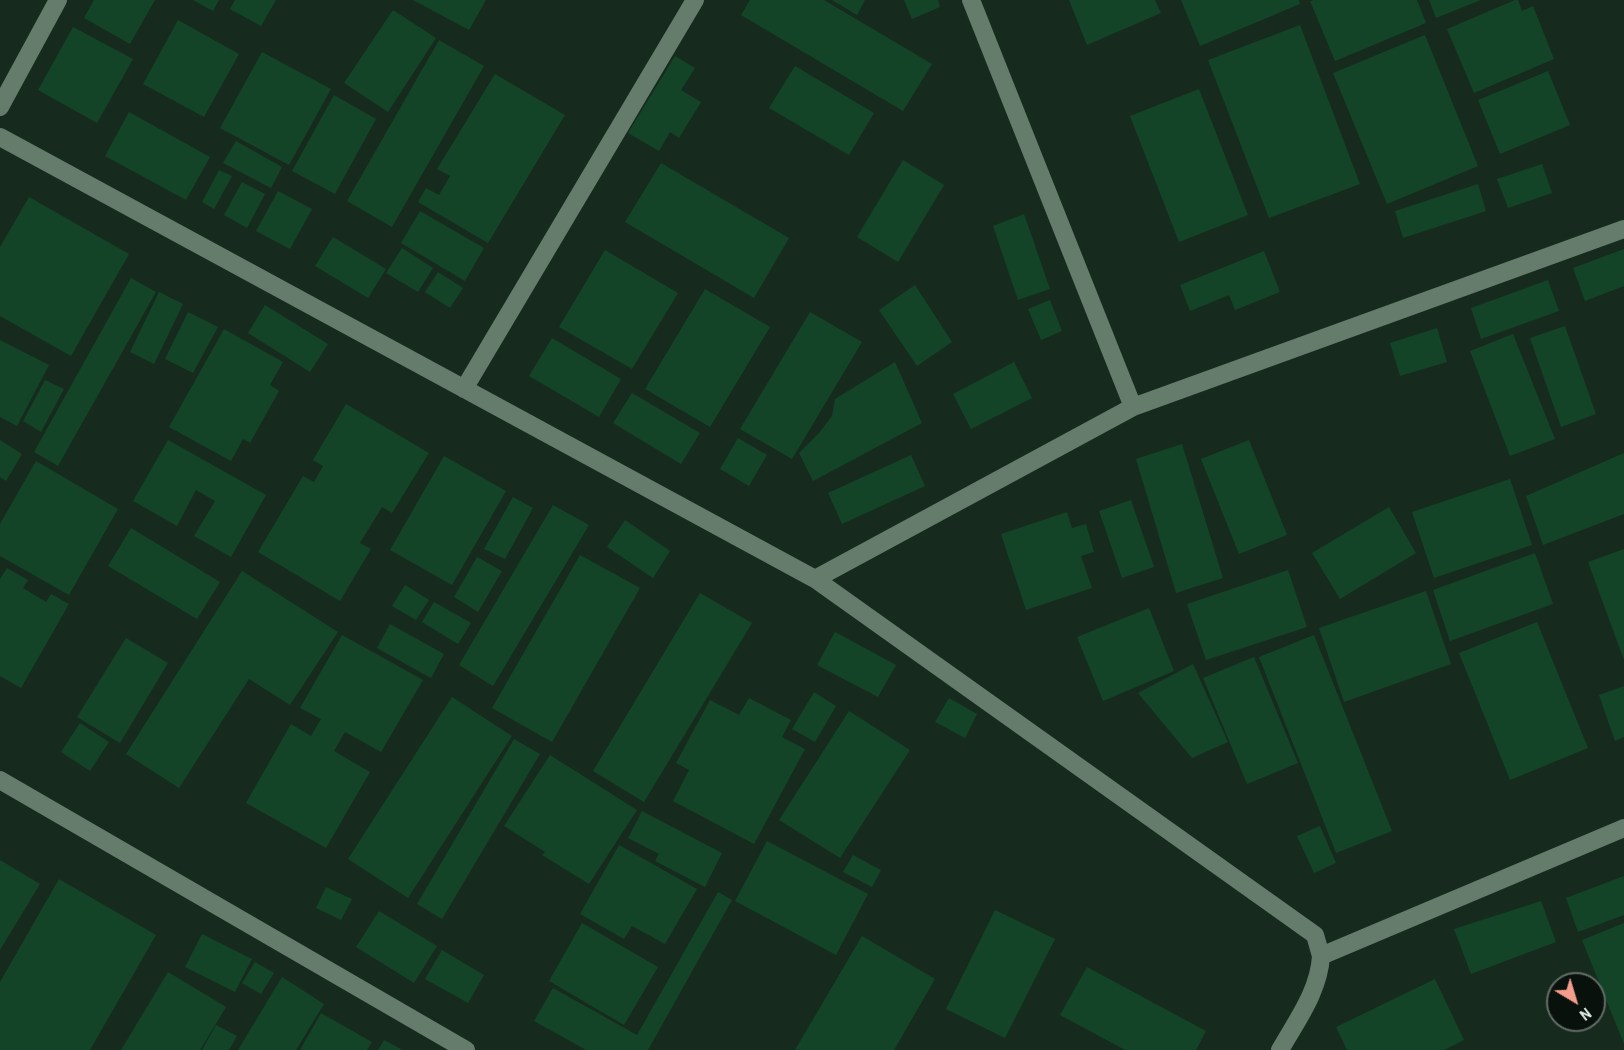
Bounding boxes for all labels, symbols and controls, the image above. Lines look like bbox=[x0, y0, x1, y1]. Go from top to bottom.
north arrow bbox=[1546, 972, 1606, 1032]
text: N bbox=[1575, 1003, 1596, 1026]

